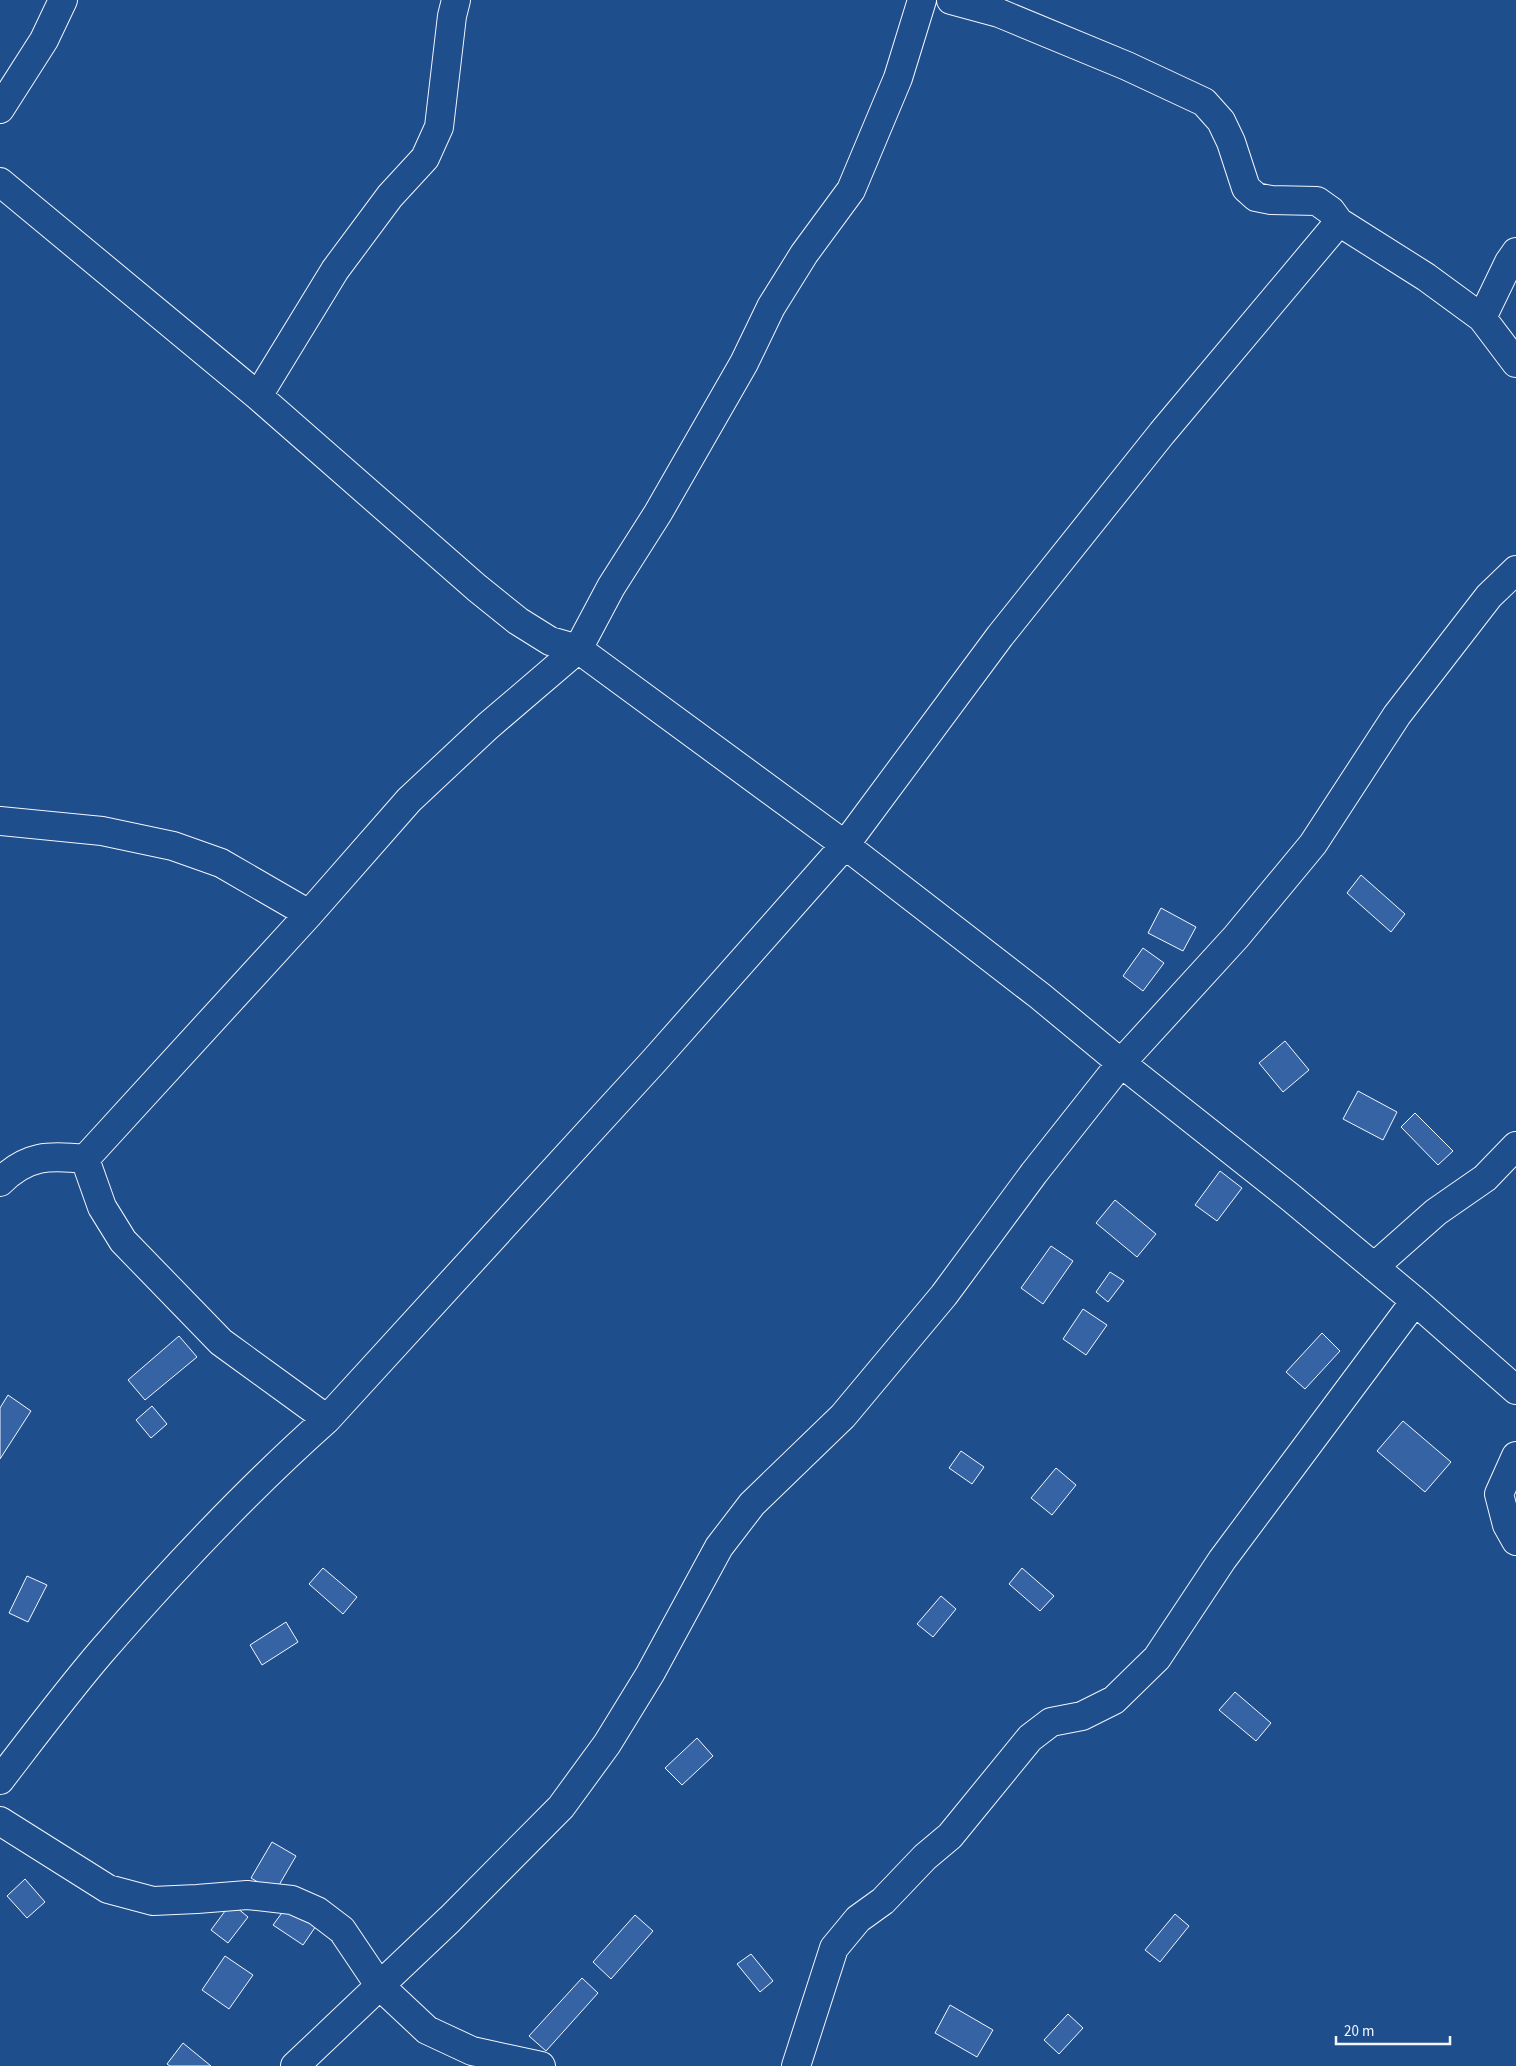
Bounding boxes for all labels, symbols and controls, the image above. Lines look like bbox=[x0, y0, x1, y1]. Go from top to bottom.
scale bar bbox=[1336, 2014, 1450, 2046]
text: 20 m bbox=[1344, 2021, 1374, 2042]

